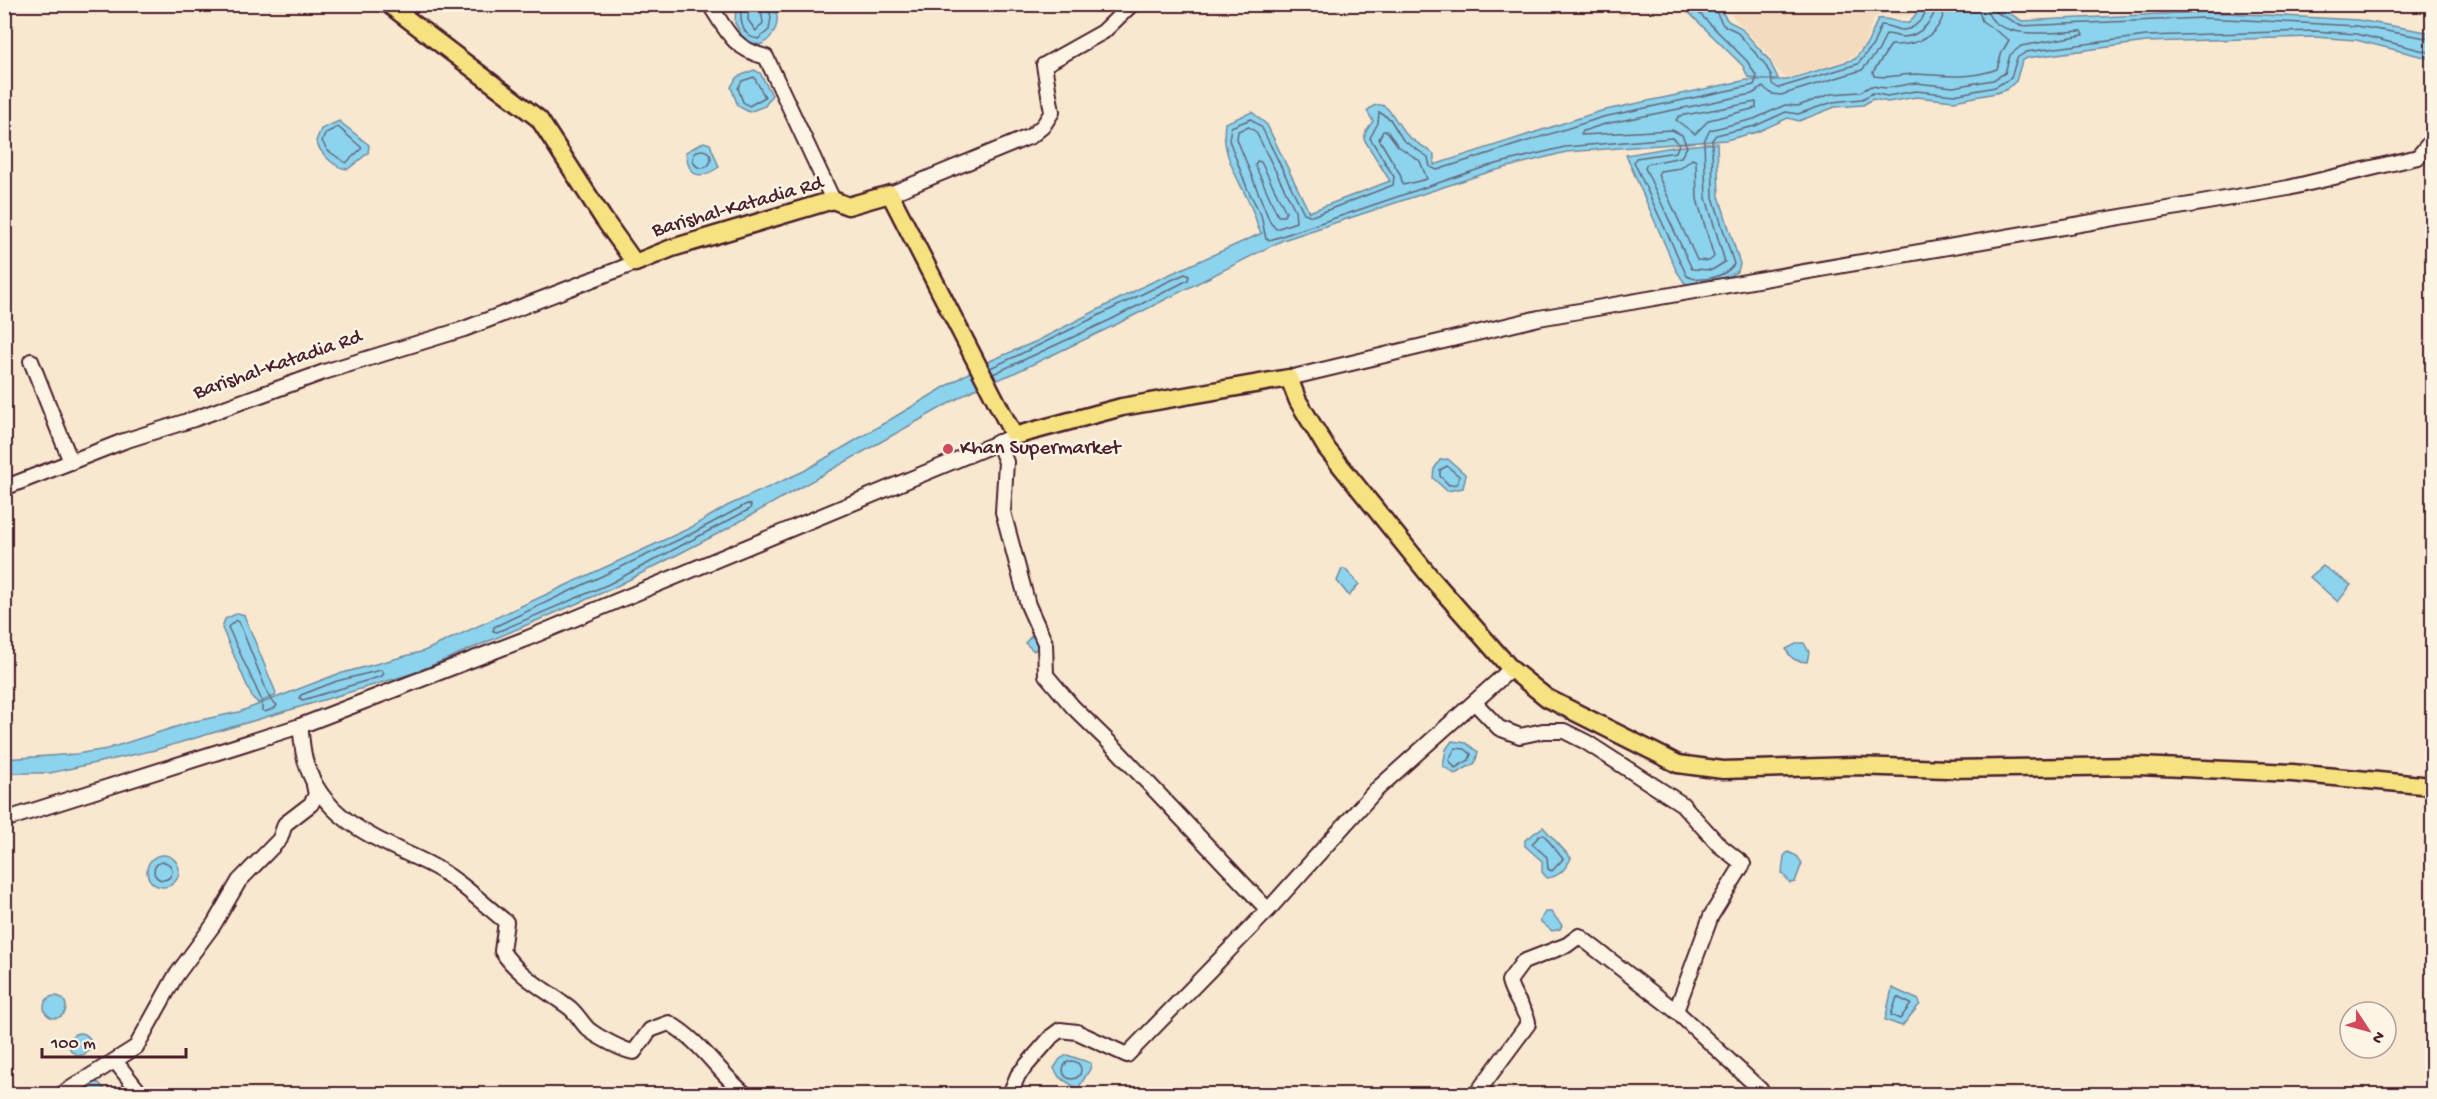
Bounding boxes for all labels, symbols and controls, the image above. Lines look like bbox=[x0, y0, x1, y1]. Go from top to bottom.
street label: Barishal-Katadia Rd bbox=[649, 171, 828, 245]
street label: Barishal-Katadia Rd bbox=[190, 325, 367, 407]
place label: Khan Supermarket bbox=[960, 437, 1123, 462]
marker: Khan Supermarket bbox=[941, 442, 955, 456]
north arrow bbox=[2338, 1000, 2398, 1060]
scale bar bbox=[42, 1021, 186, 1059]
text: N bbox=[2366, 1027, 2388, 1047]
text: 100 m bbox=[50, 1034, 96, 1055]

